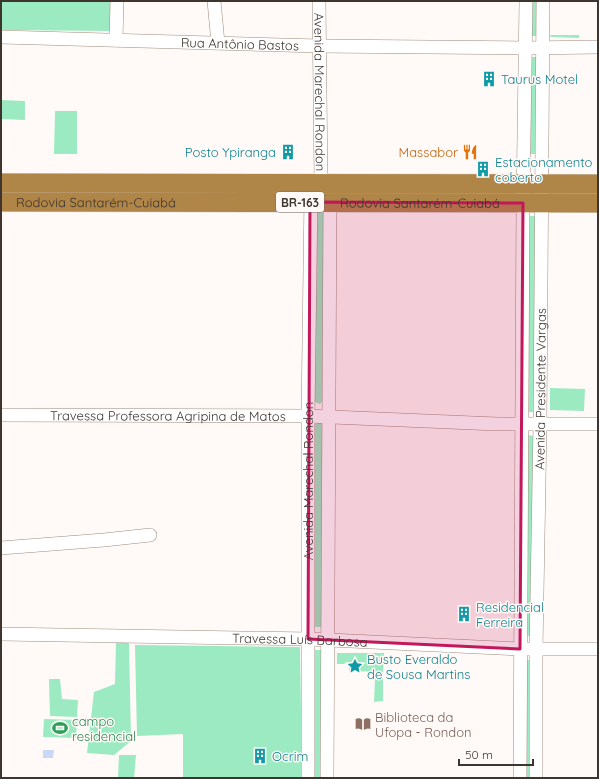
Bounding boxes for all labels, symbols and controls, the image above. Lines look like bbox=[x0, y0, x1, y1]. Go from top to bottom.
street label: Avenida Marechal Rondon bbox=[311, 13, 329, 171]
street label: Rua Antônio Bastos bbox=[181, 34, 299, 53]
building icon: Taurus Motel bbox=[480, 70, 498, 88]
place label: Taurus Motel bbox=[501, 71, 578, 87]
building icon: Posto Ypiranga bbox=[279, 143, 297, 161]
restaurant icon: Massabor bbox=[461, 143, 479, 161]
place label: Posto Ypiranga bbox=[185, 144, 276, 160]
place label: Massabor bbox=[398, 144, 458, 160]
place label: Estacionamento coberto bbox=[495, 154, 593, 185]
building icon: Estacionamento coberto bbox=[474, 160, 492, 178]
road number: BR-163 bbox=[276, 192, 324, 212]
street label: Rodovia Santarém-Cuiabá bbox=[16, 194, 176, 210]
street label: Rodovia Santarém-Cuiabá bbox=[340, 195, 500, 211]
street label: Avenida Presidente Vargas bbox=[531, 308, 549, 470]
street label: Avenida Marechal Rondon bbox=[300, 402, 316, 560]
street label: Travessa Professora Agripina de Matos bbox=[50, 407, 286, 424]
place label: Residencial Ferreira bbox=[476, 599, 544, 630]
building icon: Residencial Ferreira bbox=[455, 605, 473, 623]
street label: Travessa Luís Barbosa bbox=[232, 630, 368, 650]
place label: Busto Everaldo de Sousa Martins bbox=[367, 651, 470, 682]
place icon: Busto Everaldo de Sousa Martins bbox=[346, 657, 364, 675]
place label: Biblioteca da Ufopa - Rondon bbox=[375, 709, 472, 740]
place label: campo residencial bbox=[72, 713, 136, 744]
library icon: Biblioteca da Ufopa - Rondon bbox=[354, 715, 372, 733]
sports icon: campo residencial bbox=[51, 719, 69, 737]
scale bar bbox=[459, 741, 533, 767]
building icon: Ocrim bbox=[251, 747, 269, 765]
text: 50 m bbox=[465, 747, 493, 762]
place label: Ocrim bbox=[272, 748, 308, 764]

